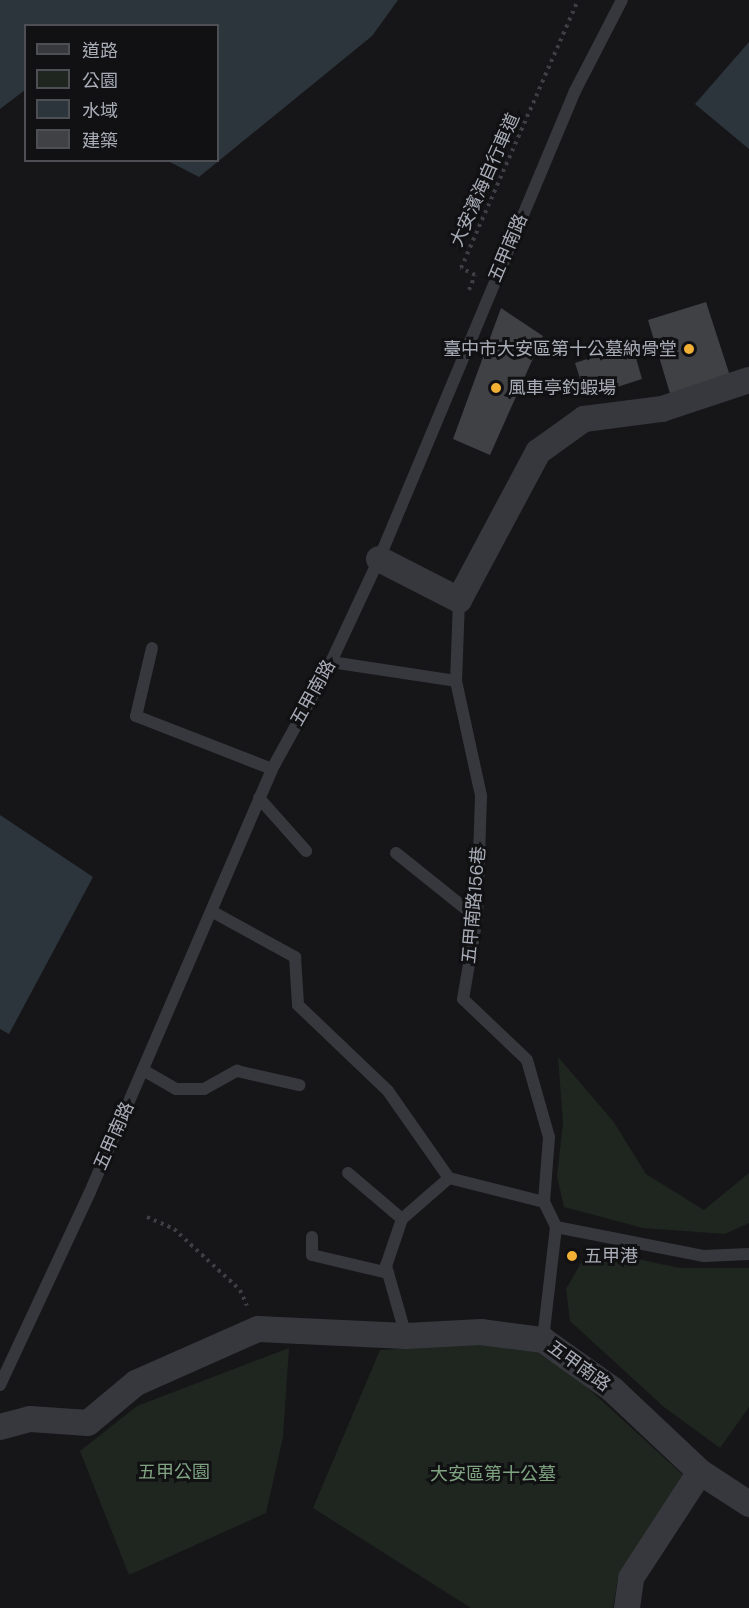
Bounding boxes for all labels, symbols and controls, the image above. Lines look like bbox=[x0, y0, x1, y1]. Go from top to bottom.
legend bbox=[24, 24, 219, 162]
text: 道路 bbox=[82, 39, 118, 63]
text: 公園 bbox=[82, 69, 118, 93]
text: 水域 bbox=[82, 99, 118, 123]
street label: 大安濱海自行車道 bbox=[446, 110, 524, 250]
text: 建築 bbox=[82, 129, 118, 153]
street label: 五甲南路 bbox=[484, 211, 532, 285]
place label: 臺中市大安區第十公墓納骨堂 bbox=[443, 338, 677, 360]
marker: 臺中市大安區第十公墓納骨堂 bbox=[682, 342, 696, 356]
place label: 風車亭釣蝦場 bbox=[508, 377, 616, 399]
marker: 風車亭釣蝦場 bbox=[489, 381, 503, 395]
street label: 五甲南路 bbox=[286, 656, 340, 730]
street label: 五甲南路156巷 bbox=[458, 845, 490, 965]
street label: 五甲南路 bbox=[89, 1099, 139, 1173]
place label: 五甲港 bbox=[584, 1245, 638, 1267]
marker: 五甲港 bbox=[565, 1249, 579, 1263]
street label: 五甲南路 bbox=[544, 1336, 614, 1396]
park label: 五甲公園 bbox=[138, 1461, 210, 1483]
park label: 大安區第十公墓 bbox=[430, 1463, 556, 1485]

